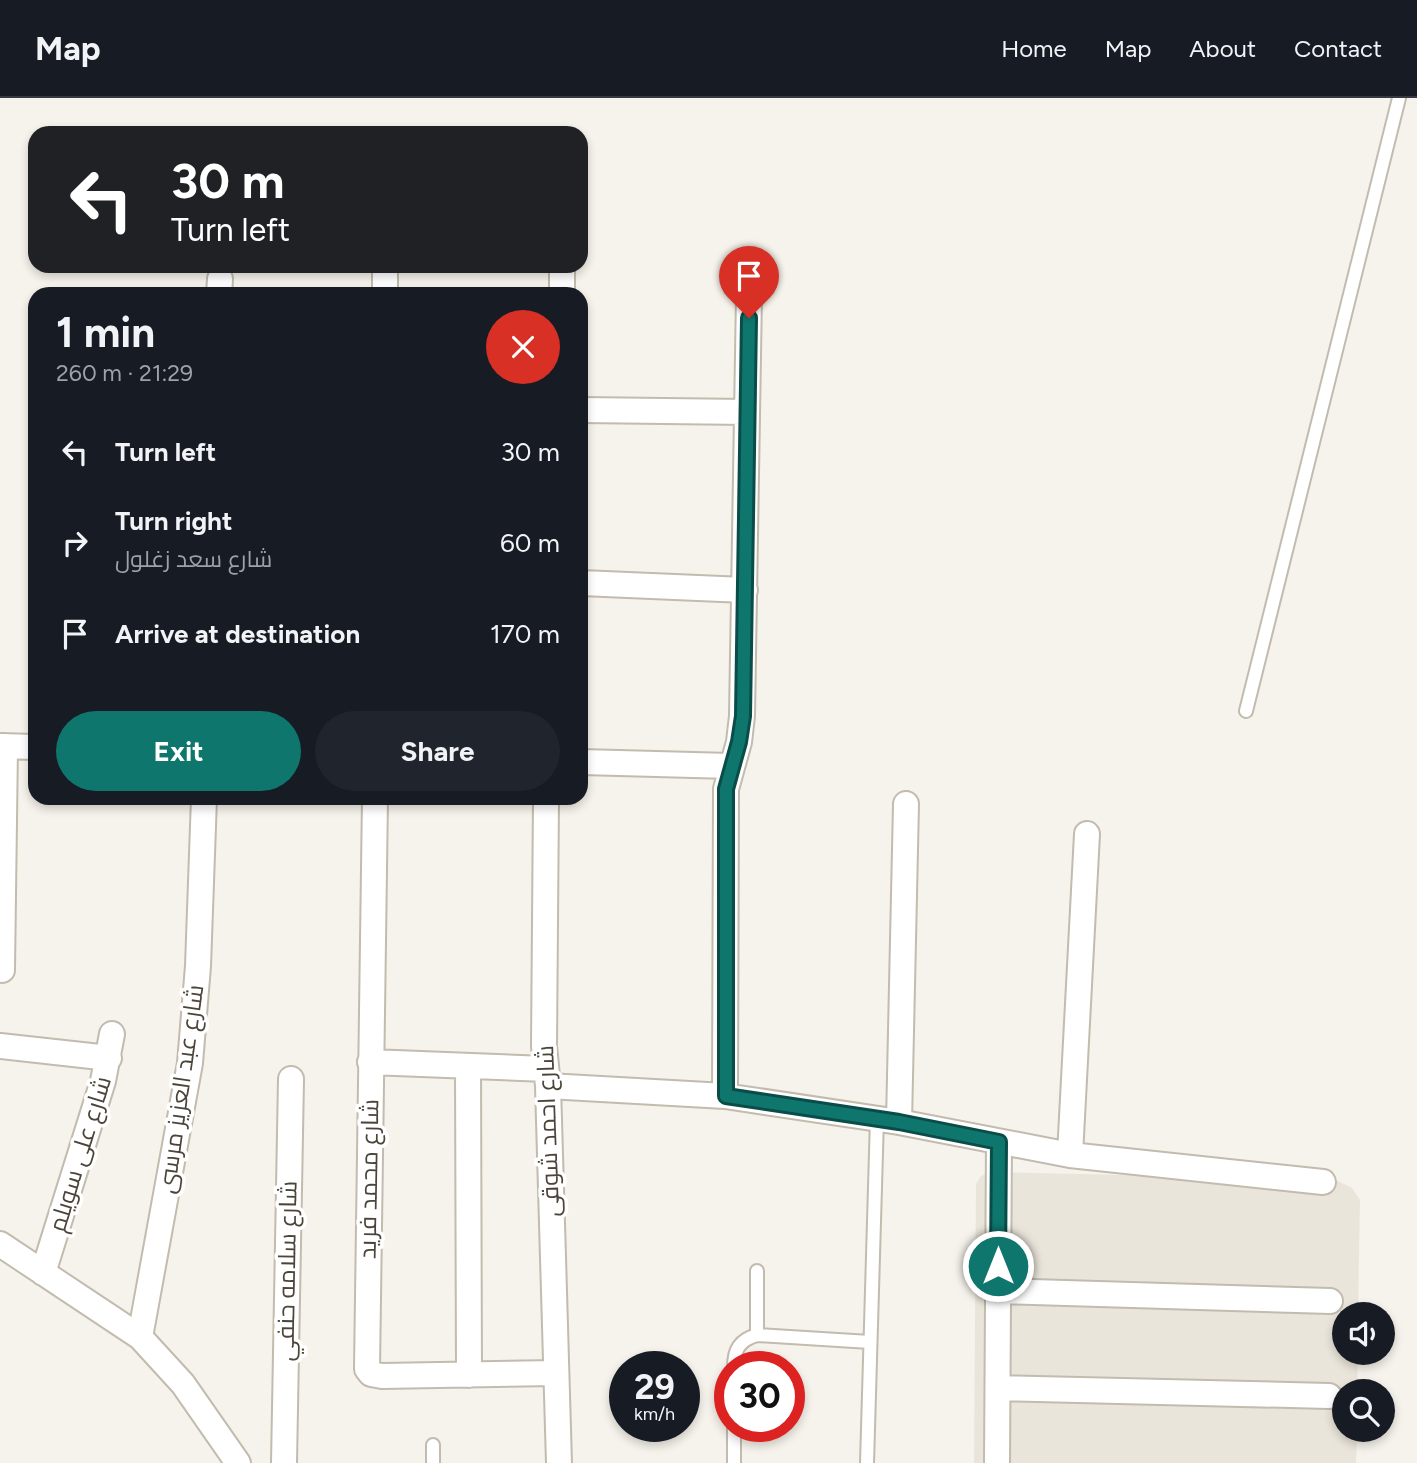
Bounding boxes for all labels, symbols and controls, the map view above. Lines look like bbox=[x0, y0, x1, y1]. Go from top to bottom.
text: Map bbox=[35, 29, 101, 68]
text: Home bbox=[1001, 34, 1067, 63]
text: Map bbox=[1105, 34, 1151, 63]
text: About bbox=[1189, 34, 1256, 63]
text: Contact bbox=[1294, 34, 1382, 63]
text: 30 m bbox=[171, 151, 284, 210]
icon: left bbox=[56, 154, 147, 245]
text: Turn left bbox=[171, 211, 290, 249]
pin bbox=[719, 246, 779, 318]
icon: arrive bbox=[730, 257, 768, 295]
text: 1 min bbox=[56, 307, 155, 358]
button: close bbox=[486, 310, 560, 384]
text: 260 m · 21:29 bbox=[56, 359, 193, 387]
icon: left bbox=[56, 433, 94, 471]
text: Turn left bbox=[115, 436, 216, 468]
text: 30 m bbox=[501, 436, 560, 468]
text: Turn right bbox=[115, 505, 232, 537]
icon: right bbox=[56, 524, 94, 562]
text: 60 m bbox=[500, 527, 560, 559]
text: شارع سعد زغلول bbox=[115, 545, 272, 573]
icon: arrive bbox=[56, 615, 94, 653]
text: Arrive at destination bbox=[115, 618, 360, 650]
text: 170 m bbox=[490, 618, 560, 650]
button: Exit bbox=[56, 711, 301, 791]
button: Share bbox=[315, 711, 560, 791]
street label: شارع عبد العزيز مرسى bbox=[151, 983, 212, 1196]
street label: شارع احمد شوقى bbox=[530, 1045, 567, 1217]
street label: شارع على سويلم bbox=[42, 1073, 119, 1236]
street label: شارع محمد فريد bbox=[353, 1099, 386, 1259]
street label: شارع سلامه حنفي bbox=[270, 1180, 308, 1362]
position arrow bbox=[961, 1229, 1035, 1303]
map controls bbox=[1332, 1302, 1395, 1442]
button: sound bbox=[1332, 1302, 1395, 1365]
speed limit sign: 30 bbox=[714, 1351, 805, 1442]
text: 29 bbox=[634, 1366, 675, 1408]
button: search bbox=[1332, 1379, 1395, 1442]
text: km/h bbox=[634, 1403, 675, 1425]

